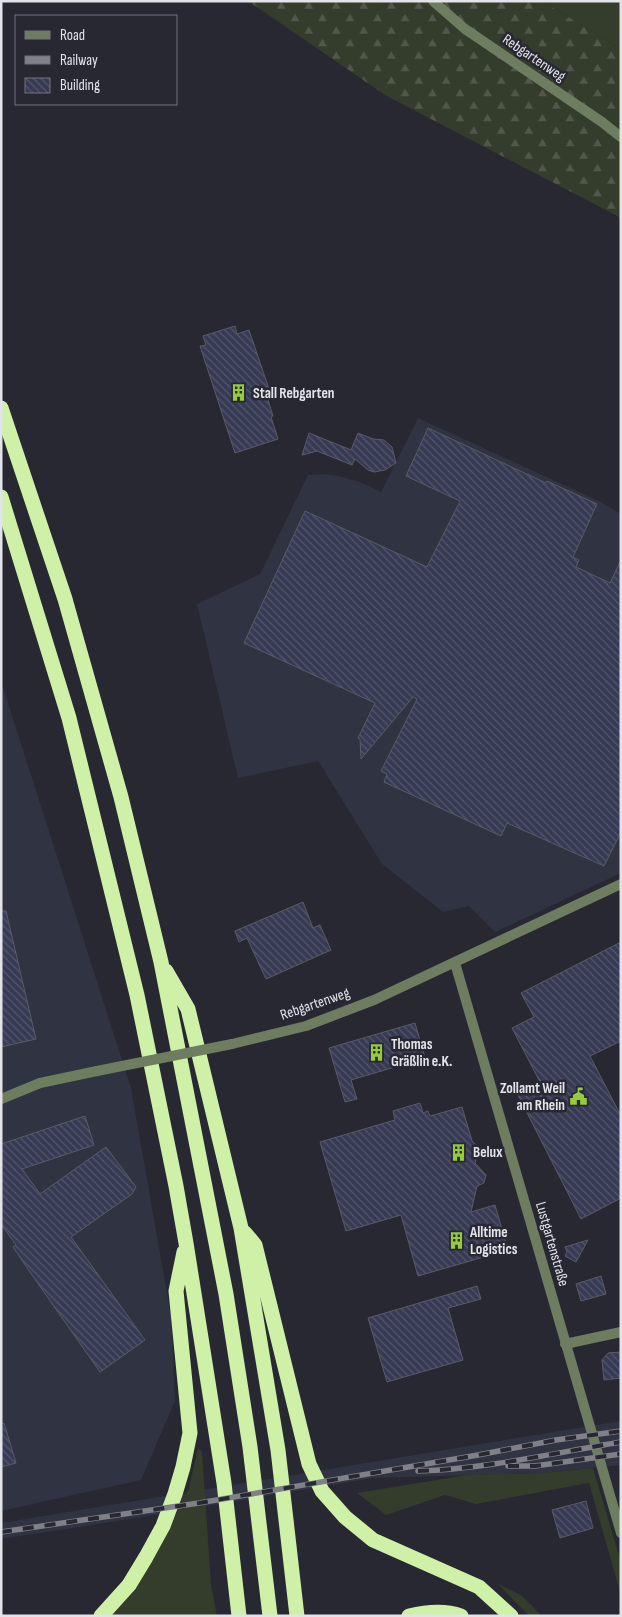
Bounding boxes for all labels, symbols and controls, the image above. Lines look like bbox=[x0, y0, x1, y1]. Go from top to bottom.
legend bbox=[15, 15, 178, 105]
text: Road bbox=[60, 26, 85, 45]
street label: Rebgartenweg bbox=[499, 30, 569, 86]
text: Railway bbox=[60, 51, 98, 70]
text: Building bbox=[60, 76, 100, 95]
building icon: Stall Rebgarten bbox=[229, 383, 249, 403]
place label: Stall Rebgarten bbox=[253, 384, 334, 403]
street label: Rebgartenweg bbox=[278, 983, 352, 1025]
place label: Thomas Gräßlin e.K. bbox=[391, 1035, 452, 1071]
building icon: Thomas Gräßlin e.K. bbox=[367, 1043, 387, 1063]
place label: Zollamt Weil am Rhein bbox=[500, 1079, 565, 1115]
public building icon: Zollamt Weil am Rhein bbox=[569, 1087, 589, 1107]
building icon: Belux bbox=[449, 1142, 469, 1162]
place label: Belux bbox=[473, 1143, 503, 1162]
street label: Lustgartenstraße bbox=[531, 1200, 573, 1288]
place label: Alltime Logistics bbox=[469, 1223, 518, 1259]
building icon: Alltime Logistics bbox=[446, 1231, 466, 1251]

